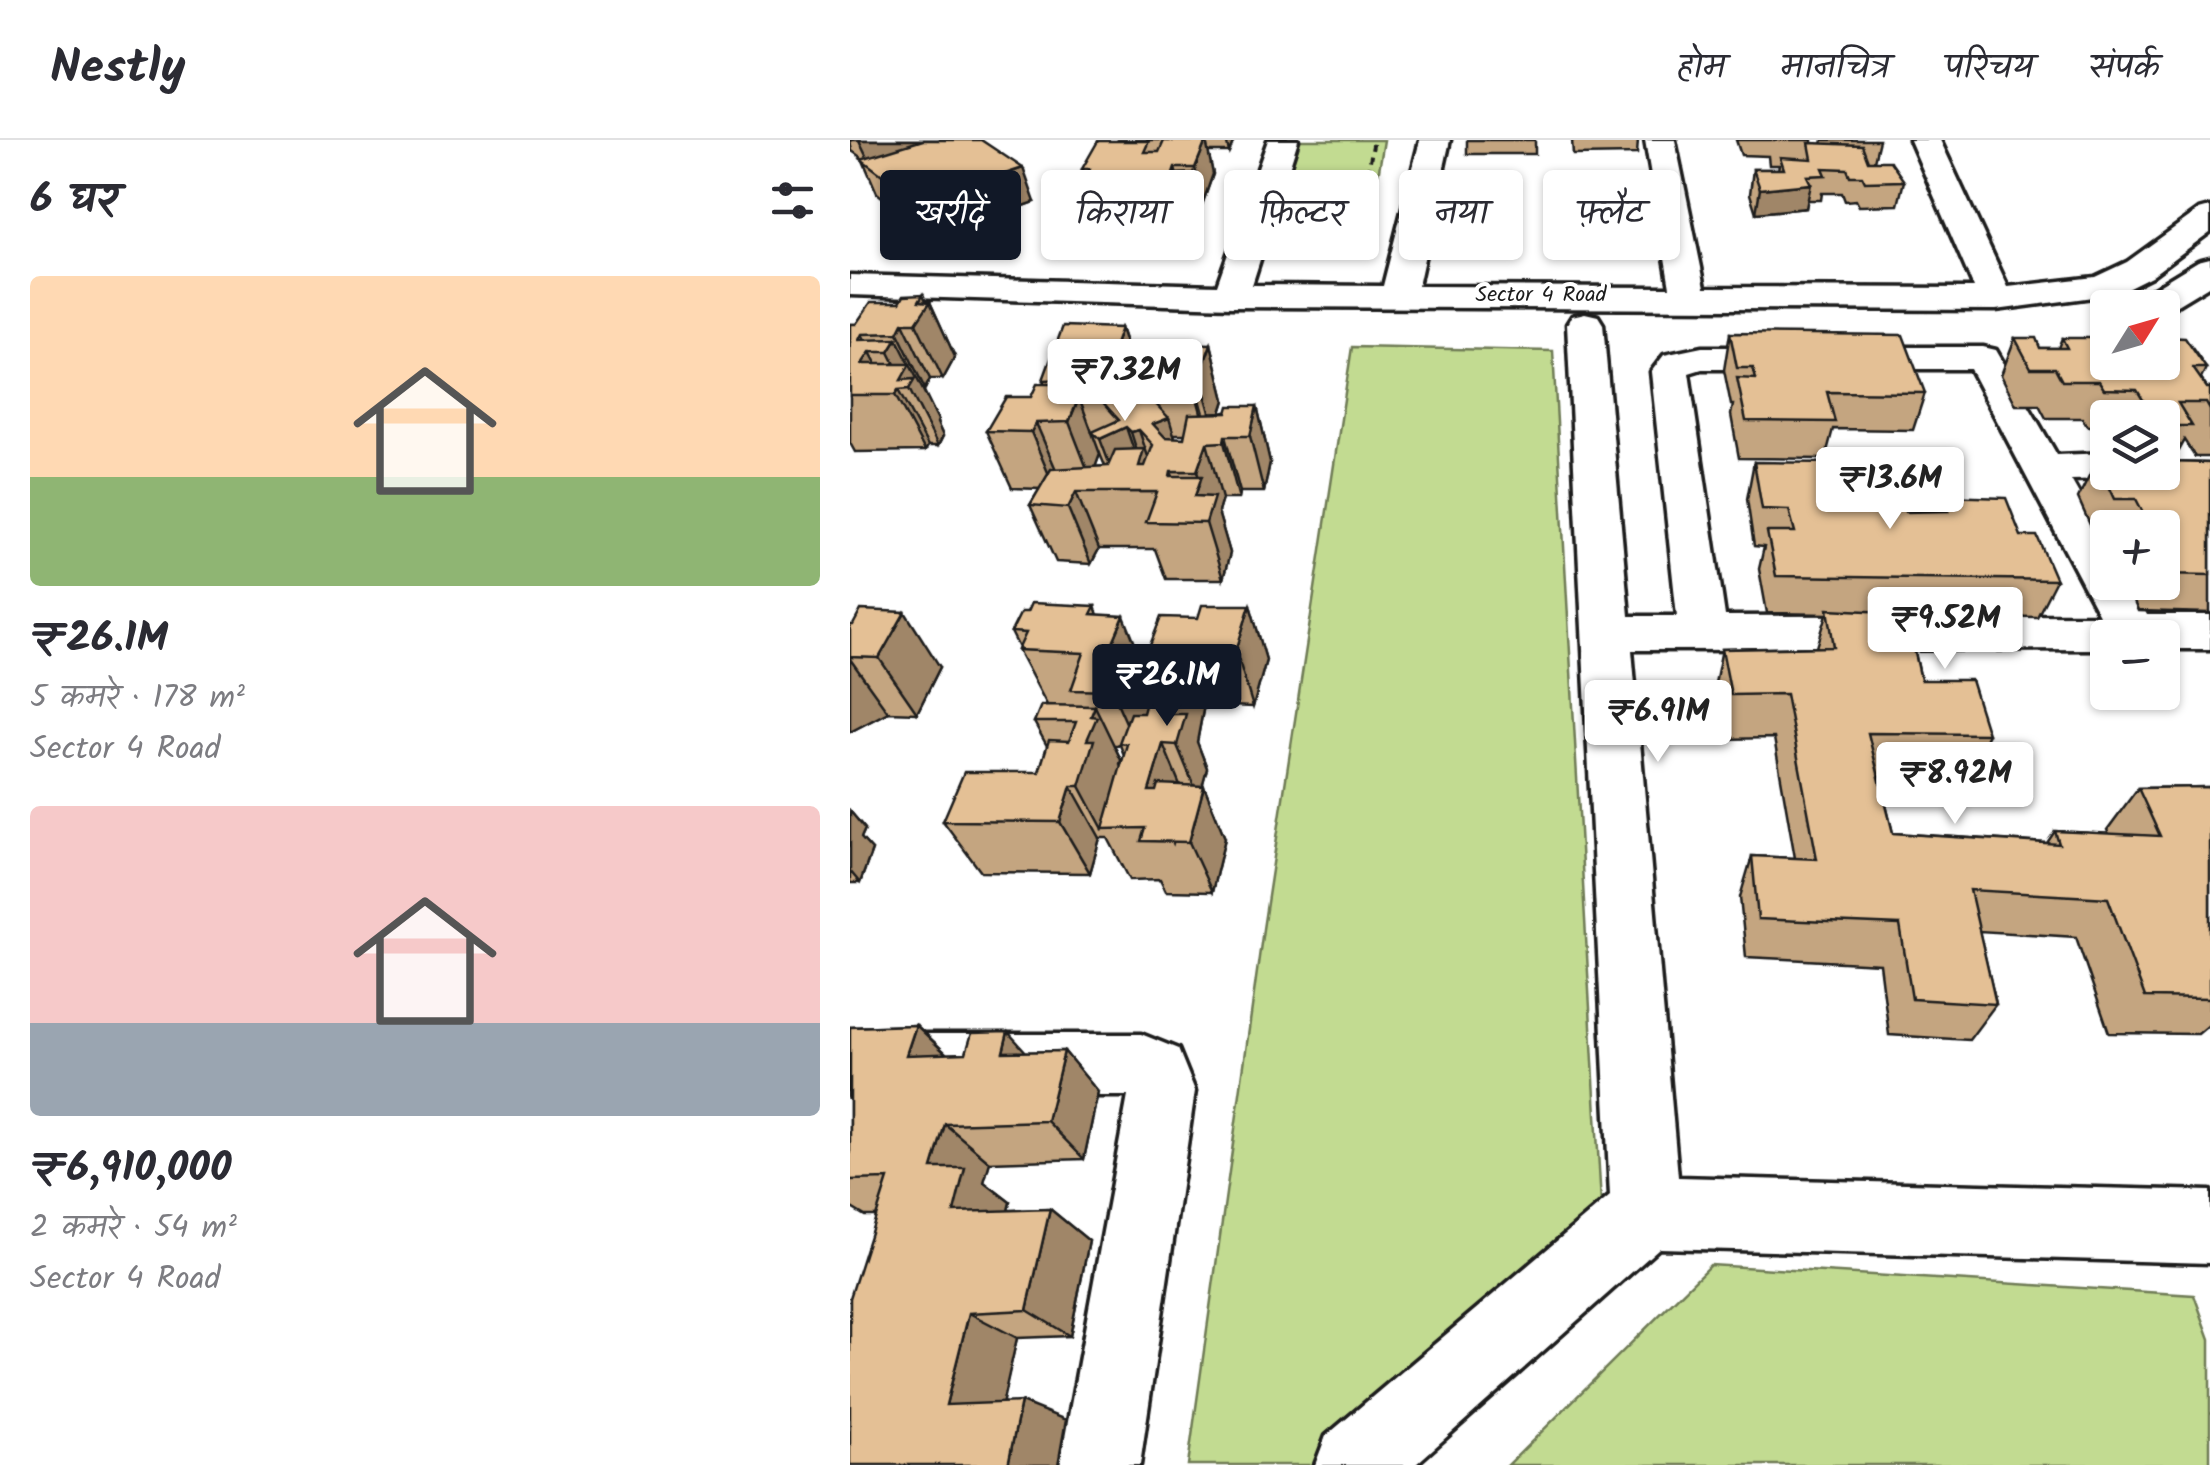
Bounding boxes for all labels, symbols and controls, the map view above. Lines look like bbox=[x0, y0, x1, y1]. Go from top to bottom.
text: Nestly bbox=[50, 31, 186, 107]
text: होम bbox=[1677, 41, 1726, 97]
text: मानचित्र bbox=[1781, 41, 1889, 97]
text: परिचय bbox=[1944, 41, 2034, 97]
text: संपर्क bbox=[2089, 41, 2160, 97]
text: 6 घर bbox=[30, 167, 118, 234]
chip: खरीदें bbox=[880, 170, 1021, 260]
chip: किराया bbox=[1041, 170, 1204, 260]
chip: फ़िल्टर bbox=[1224, 170, 1379, 260]
chip: नया bbox=[1399, 170, 1523, 260]
chip: फ़्लैट bbox=[1543, 170, 1680, 260]
icon: filters bbox=[765, 173, 820, 228]
street label: Sector 4 Road bbox=[1475, 278, 1608, 313]
north arrow bbox=[2090, 290, 2180, 380]
map controls bbox=[2090, 290, 2180, 710]
pin: ₹7.32M bbox=[1044, 339, 1206, 424]
icon: home bbox=[335, 341, 515, 521]
text: ₹7.32M bbox=[1070, 346, 1180, 397]
button: layers bbox=[2090, 400, 2180, 490]
pin: ₹13.6M bbox=[1809, 447, 1971, 532]
text: ₹13.6M bbox=[1838, 454, 1942, 505]
button: + bbox=[2090, 510, 2180, 600]
pin: ₹9.52M bbox=[1864, 587, 2026, 672]
text: ₹9.52M bbox=[1890, 594, 2000, 645]
text: ₹26.1M bbox=[30, 606, 168, 673]
button: − bbox=[2090, 620, 2180, 710]
pin: ₹26.1M bbox=[1086, 644, 1248, 729]
text: ₹26.1M bbox=[1114, 651, 1220, 702]
text: 5 कमरे · 178 m² bbox=[30, 673, 245, 724]
pin: ₹6.91M bbox=[1577, 680, 1739, 765]
text: ₹6.91M bbox=[1607, 687, 1709, 738]
text: Sector 4 Road bbox=[30, 724, 221, 775]
pin: ₹8.92M bbox=[1874, 742, 2036, 827]
text: ₹8.92M bbox=[1898, 749, 2012, 800]
icon: home bbox=[335, 871, 515, 1051]
text: ₹6,910,000 bbox=[30, 1136, 231, 1203]
text: 2 कमरे · 54 m² bbox=[30, 1203, 237, 1254]
text: Sector 4 Road bbox=[30, 1254, 221, 1305]

